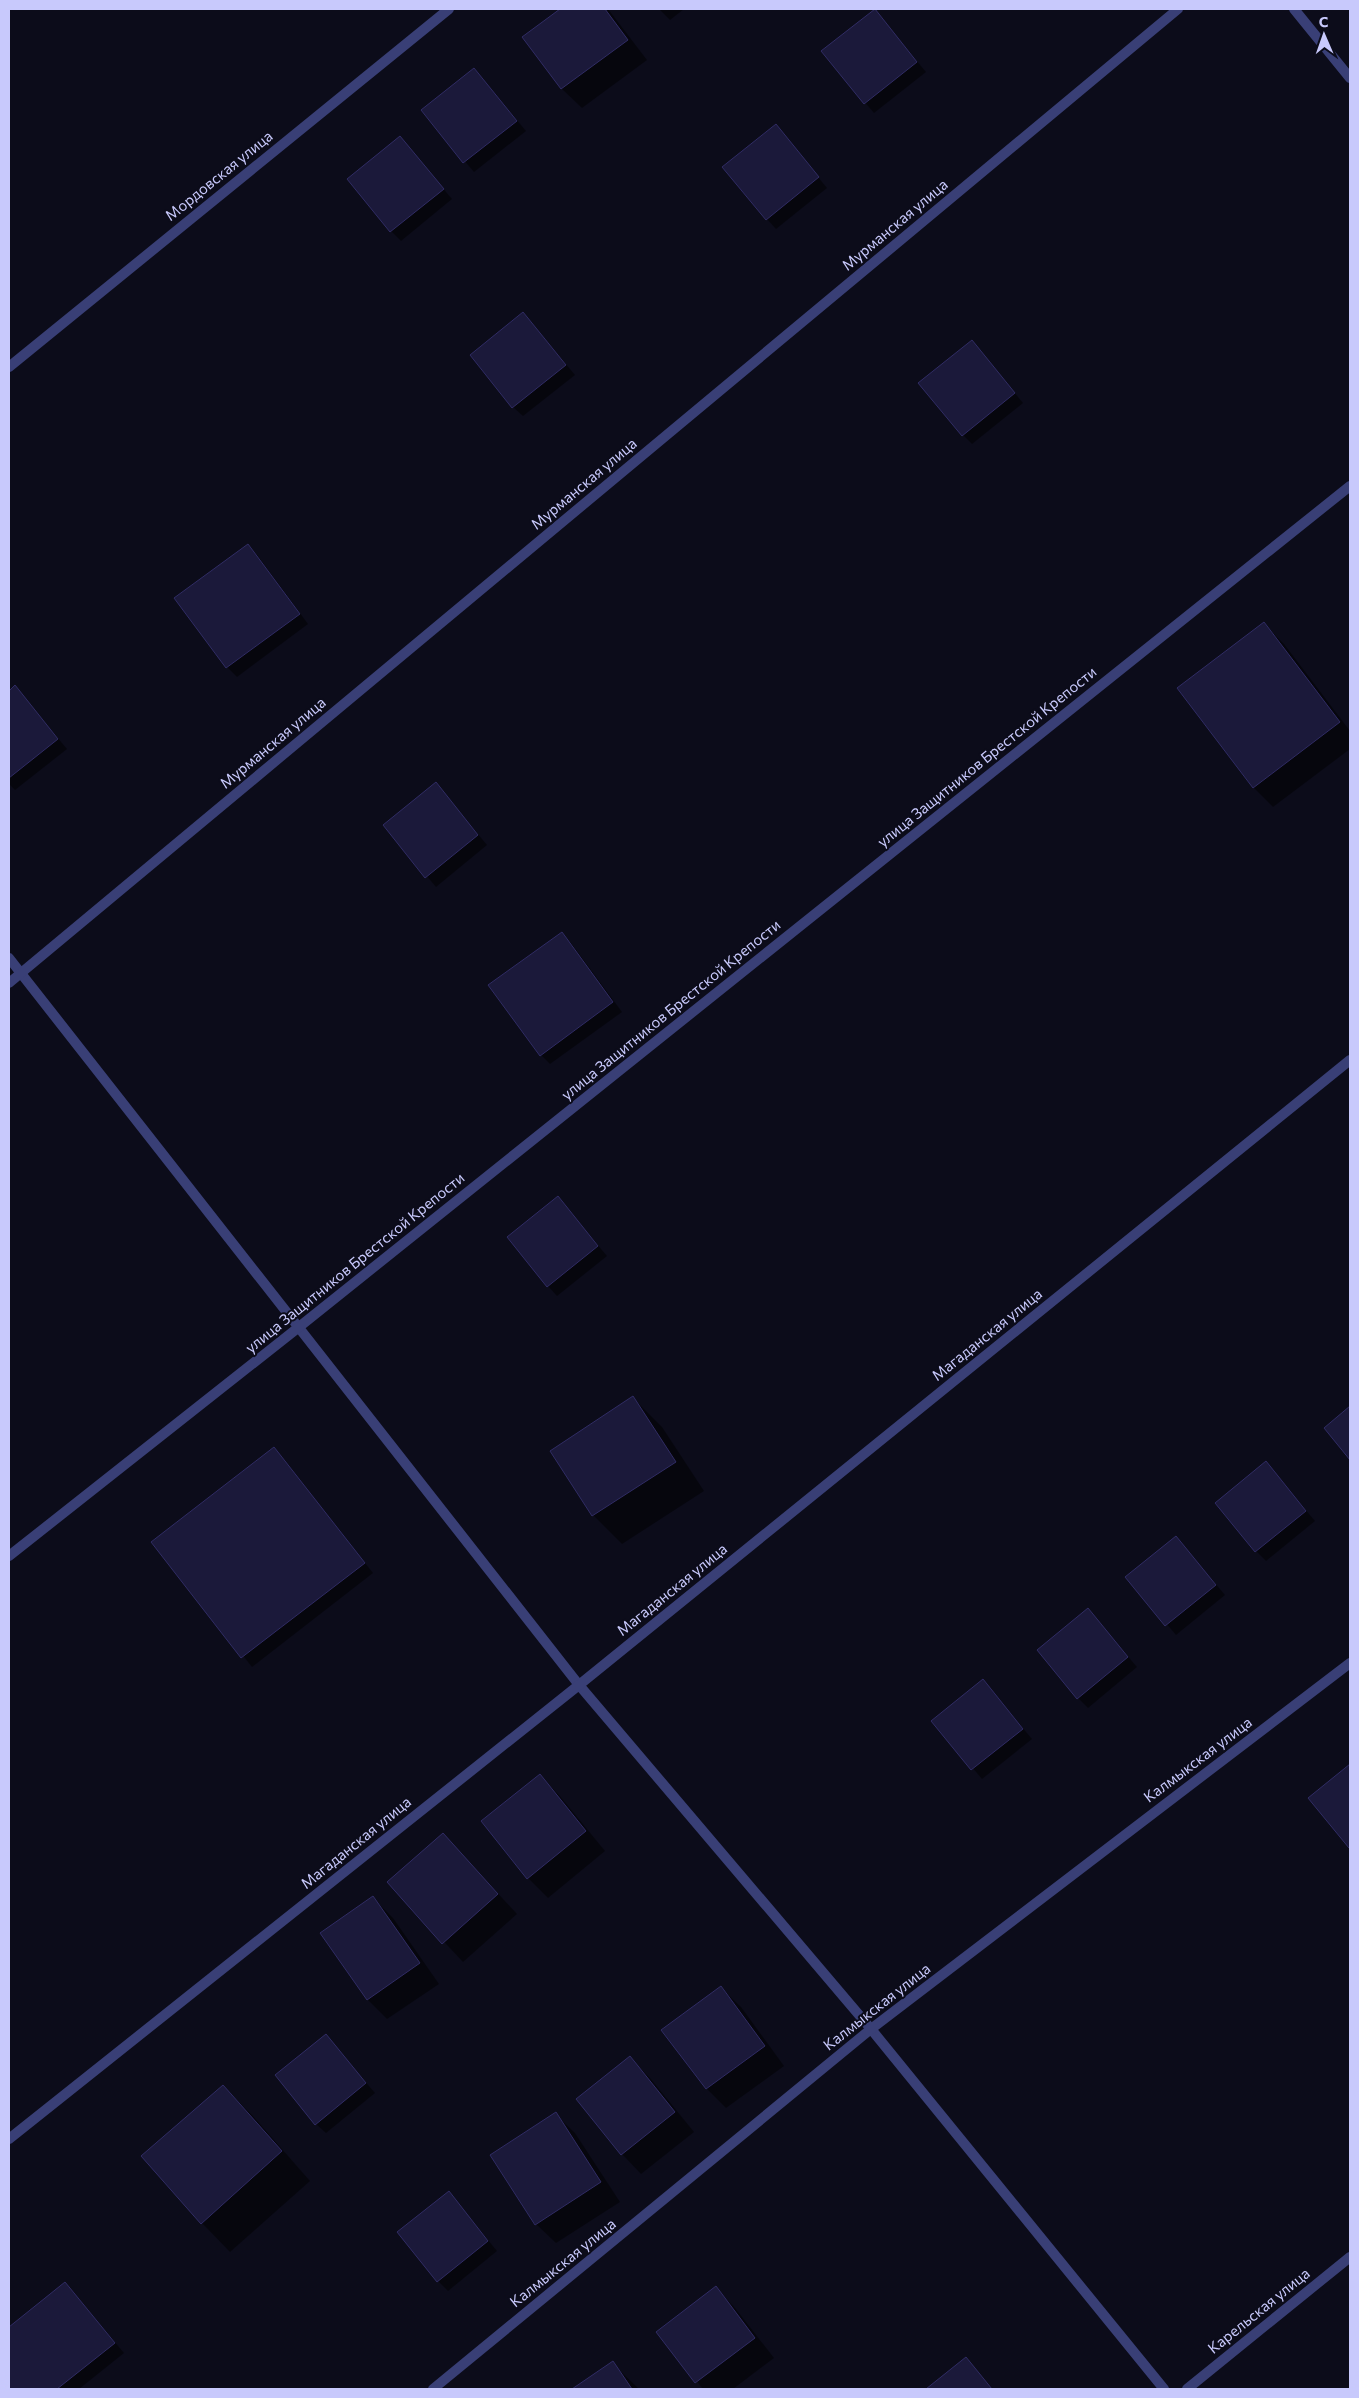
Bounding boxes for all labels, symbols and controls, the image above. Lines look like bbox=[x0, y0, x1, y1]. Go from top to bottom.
north arrow bbox=[1299, 10, 1349, 60]
text: С bbox=[1318, 13, 1329, 30]
street label: Мордовская улица bbox=[161, 126, 276, 224]
street label: Мурманская улица bbox=[838, 175, 951, 274]
street label: Мурманская улица bbox=[527, 434, 640, 533]
street label: улица Защитников Брестской Крепости bbox=[873, 662, 1100, 850]
street label: Мурманская улица bbox=[216, 693, 329, 792]
street label: улица Защитников Брестской Крепости bbox=[557, 915, 784, 1103]
street label: улица Защитников Брестской Крепости bbox=[241, 1168, 468, 1356]
street label: Магаданская улица bbox=[928, 1284, 1045, 1384]
street label: Магаданская улица bbox=[613, 1539, 730, 1639]
street label: Калмыкская улица bbox=[1140, 1713, 1255, 1806]
street label: Магаданская улица bbox=[297, 1792, 414, 1892]
street label: Калмыкская улица bbox=[819, 1959, 933, 2054]
street label: Калмыкская улица bbox=[506, 2214, 619, 2310]
street label: Карельская улица bbox=[1204, 2264, 1313, 2357]

